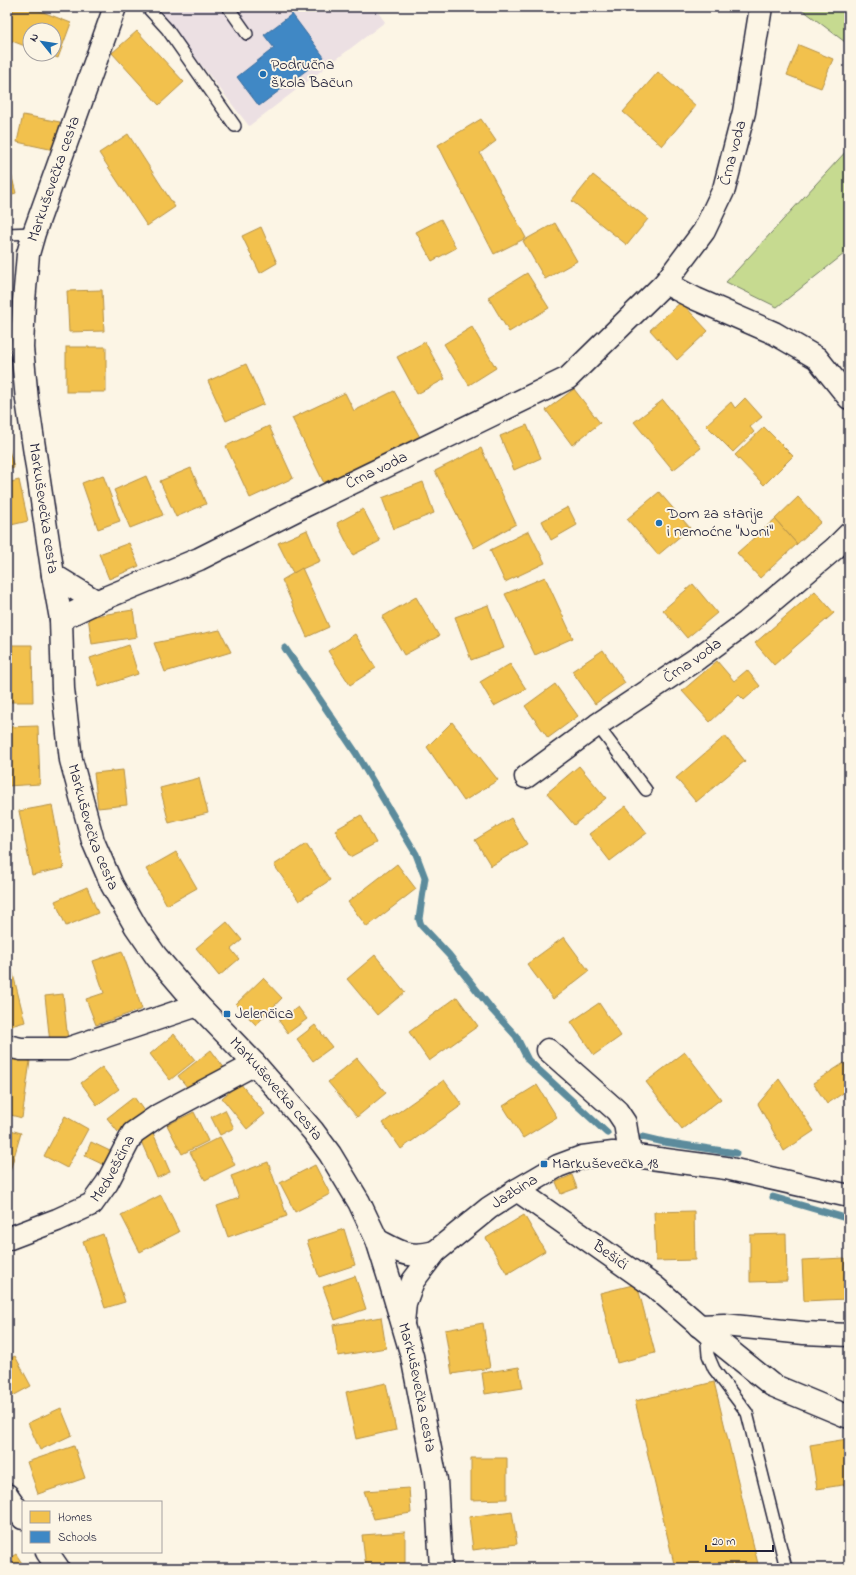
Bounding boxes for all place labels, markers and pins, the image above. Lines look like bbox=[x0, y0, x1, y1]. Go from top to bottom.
place label: Područna škola Bačun bbox=[271, 53, 353, 95]
marker: Područna škola Bačun bbox=[258, 69, 268, 79]
place label: Dom za starije i nemoćne "Noni" bbox=[666, 502, 773, 544]
marker: Dom za starije i nemoćne "Noni" bbox=[654, 518, 664, 528]
place label: Jelenčica bbox=[235, 1002, 293, 1026]
marker: Jelenčica bbox=[222, 1009, 232, 1019]
place label: Markuševečka 18 bbox=[552, 1152, 658, 1176]
marker: Markuševečka 18 bbox=[539, 1159, 549, 1169]

